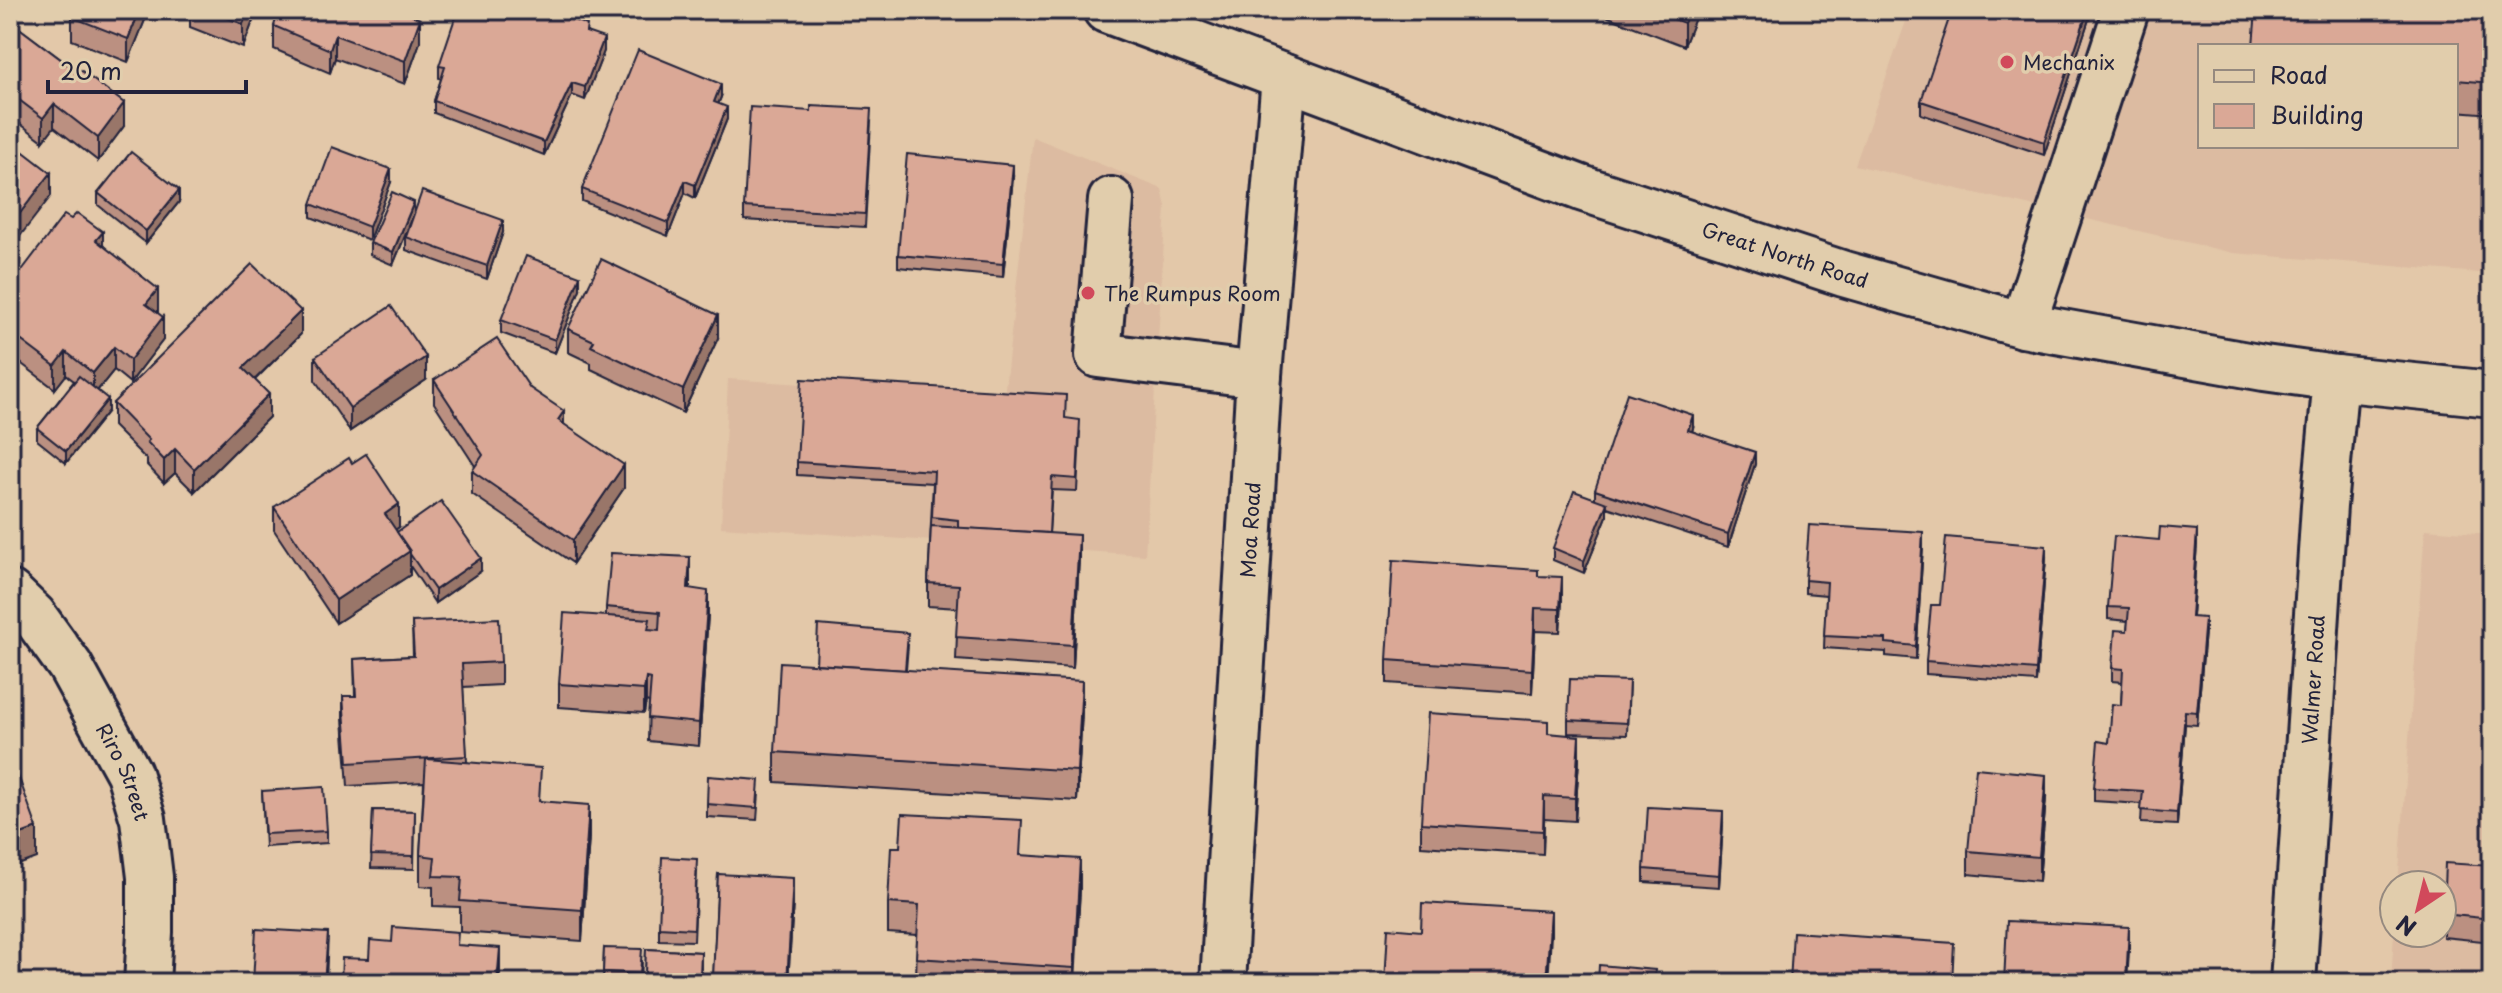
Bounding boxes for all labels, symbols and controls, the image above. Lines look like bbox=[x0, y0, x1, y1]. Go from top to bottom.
scale bar bbox=[48, 44, 246, 94]
legend bbox=[2198, 44, 2458, 148]
place label: Mechanix bbox=[2023, 47, 2115, 77]
text: 20 m bbox=[60, 52, 122, 88]
marker: Mechanix bbox=[1998, 53, 2016, 71]
text: Road bbox=[2270, 56, 2328, 92]
text: Building bbox=[2270, 96, 2364, 132]
street label: Great North Road bbox=[1698, 214, 1872, 295]
place label: The Rumpus Room bbox=[1104, 278, 1281, 308]
marker: The Rumpus Room bbox=[1079, 284, 1097, 302]
street label: Moa Road bbox=[1232, 481, 1268, 579]
street label: Walmer Road bbox=[2294, 614, 2332, 745]
street label: Riro Street bbox=[89, 717, 158, 824]
north arrow bbox=[2378, 869, 2458, 949]
text: N bbox=[2389, 908, 2422, 945]

